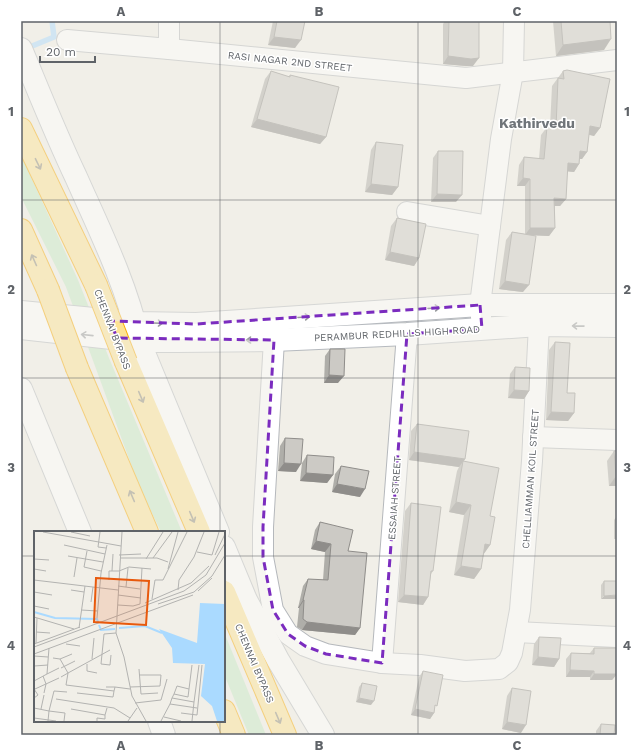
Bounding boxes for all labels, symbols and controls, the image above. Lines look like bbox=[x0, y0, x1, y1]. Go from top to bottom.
text: A bbox=[117, 4, 126, 19]
text: B bbox=[315, 4, 324, 19]
text: C bbox=[513, 4, 522, 19]
scale bar bbox=[40, 38, 95, 64]
text: 20 m bbox=[46, 45, 76, 59]
street label: RASI NAGAR 2ND STREET bbox=[227, 49, 353, 73]
text: 1 bbox=[8, 104, 14, 119]
text: 1 bbox=[624, 104, 630, 119]
district label: Kathirvedu bbox=[499, 115, 575, 131]
one-way arrow bbox=[35, 158, 42, 170]
one-way arrow bbox=[30, 255, 37, 267]
text: 2 bbox=[7, 282, 15, 297]
text: 2 bbox=[623, 282, 631, 297]
street label: CHENNAI BYPASS bbox=[92, 288, 133, 371]
one-way arrow bbox=[427, 305, 440, 312]
one-way arrow bbox=[297, 313, 310, 320]
one-way arrow bbox=[150, 320, 163, 327]
one-way arrow bbox=[572, 322, 585, 330]
street label: PERAMBUR REDHILLS HIGH ROAD bbox=[314, 324, 480, 343]
one-way arrow bbox=[81, 331, 94, 339]
one-way arrow bbox=[246, 336, 259, 344]
one-way arrow bbox=[138, 391, 145, 403]
street label: CHELLIAMMAN KOIL STREET bbox=[520, 409, 541, 549]
street label: ESSAIAH STREET bbox=[386, 456, 403, 540]
text: 3 bbox=[7, 460, 15, 475]
text: 3 bbox=[623, 460, 631, 475]
one-way arrow bbox=[128, 491, 135, 503]
one-way arrow bbox=[189, 511, 196, 523]
inset map bbox=[34, 531, 225, 722]
street label: CHENNAI BYPASS bbox=[233, 622, 276, 704]
text: 4 bbox=[7, 638, 16, 653]
text: 4 bbox=[623, 638, 632, 653]
one-way arrow bbox=[274, 711, 282, 723]
text: A bbox=[117, 738, 126, 753]
text: B bbox=[315, 738, 324, 753]
text: C bbox=[513, 738, 522, 753]

